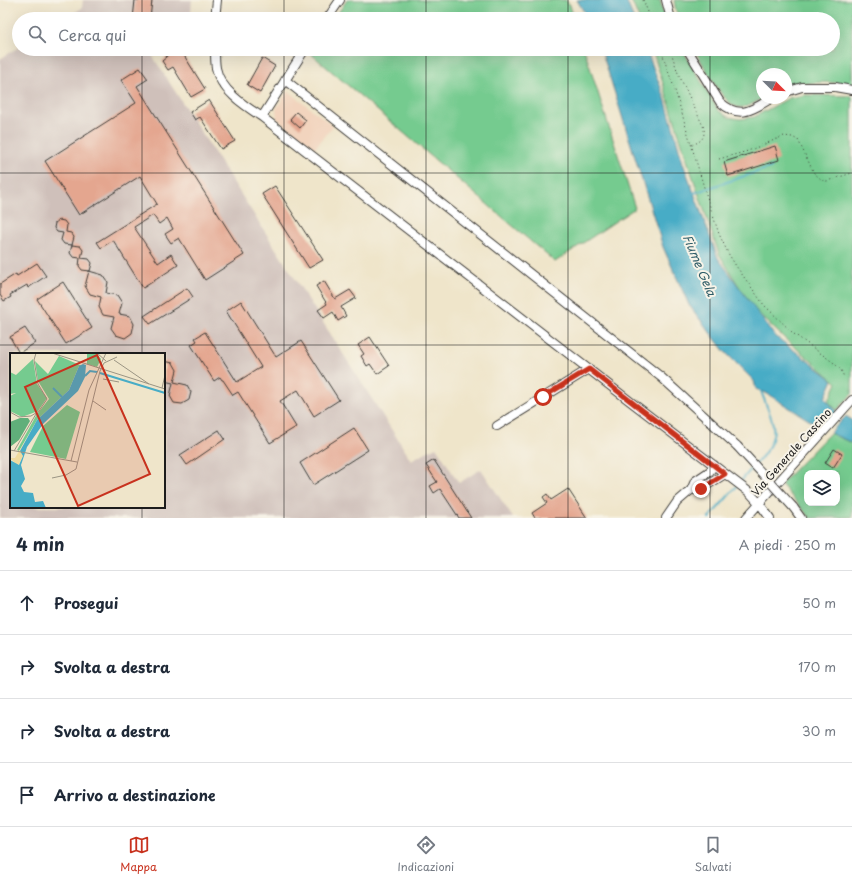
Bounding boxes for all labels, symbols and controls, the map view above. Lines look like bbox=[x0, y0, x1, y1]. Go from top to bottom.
search box bbox=[12, 12, 840, 56]
icon: search bbox=[26, 23, 48, 45]
text: Cerca qui bbox=[58, 23, 126, 46]
north arrow bbox=[756, 68, 792, 104]
water label: Fiume Gela bbox=[679, 231, 721, 299]
inset map bbox=[10, 353, 165, 508]
route start bbox=[534, 388, 552, 406]
street label: Via Generale Cascino bbox=[747, 404, 835, 500]
map controls bbox=[804, 470, 840, 506]
button: layers bbox=[804, 470, 840, 506]
route end bbox=[692, 480, 710, 498]
text: 4 min bbox=[16, 531, 64, 557]
text: A piedi · 250 m bbox=[739, 535, 836, 554]
text: Prosegui bbox=[54, 591, 118, 614]
icon: ahead bbox=[16, 592, 38, 614]
text: 50 m bbox=[802, 593, 836, 612]
text: Svolta a destra bbox=[54, 655, 170, 678]
icon: right bbox=[16, 656, 38, 678]
text: 170 m bbox=[798, 657, 836, 676]
text: Svolta a destra bbox=[54, 719, 170, 742]
icon: right bbox=[16, 720, 38, 742]
text: 30 m bbox=[802, 721, 836, 740]
text: Arrivo a destinazione bbox=[54, 783, 216, 806]
icon: arrive bbox=[16, 784, 38, 806]
tab: Mappa bbox=[120, 834, 157, 875]
tab: Indicazioni bbox=[397, 834, 454, 875]
tab: Salvati bbox=[695, 834, 732, 875]

